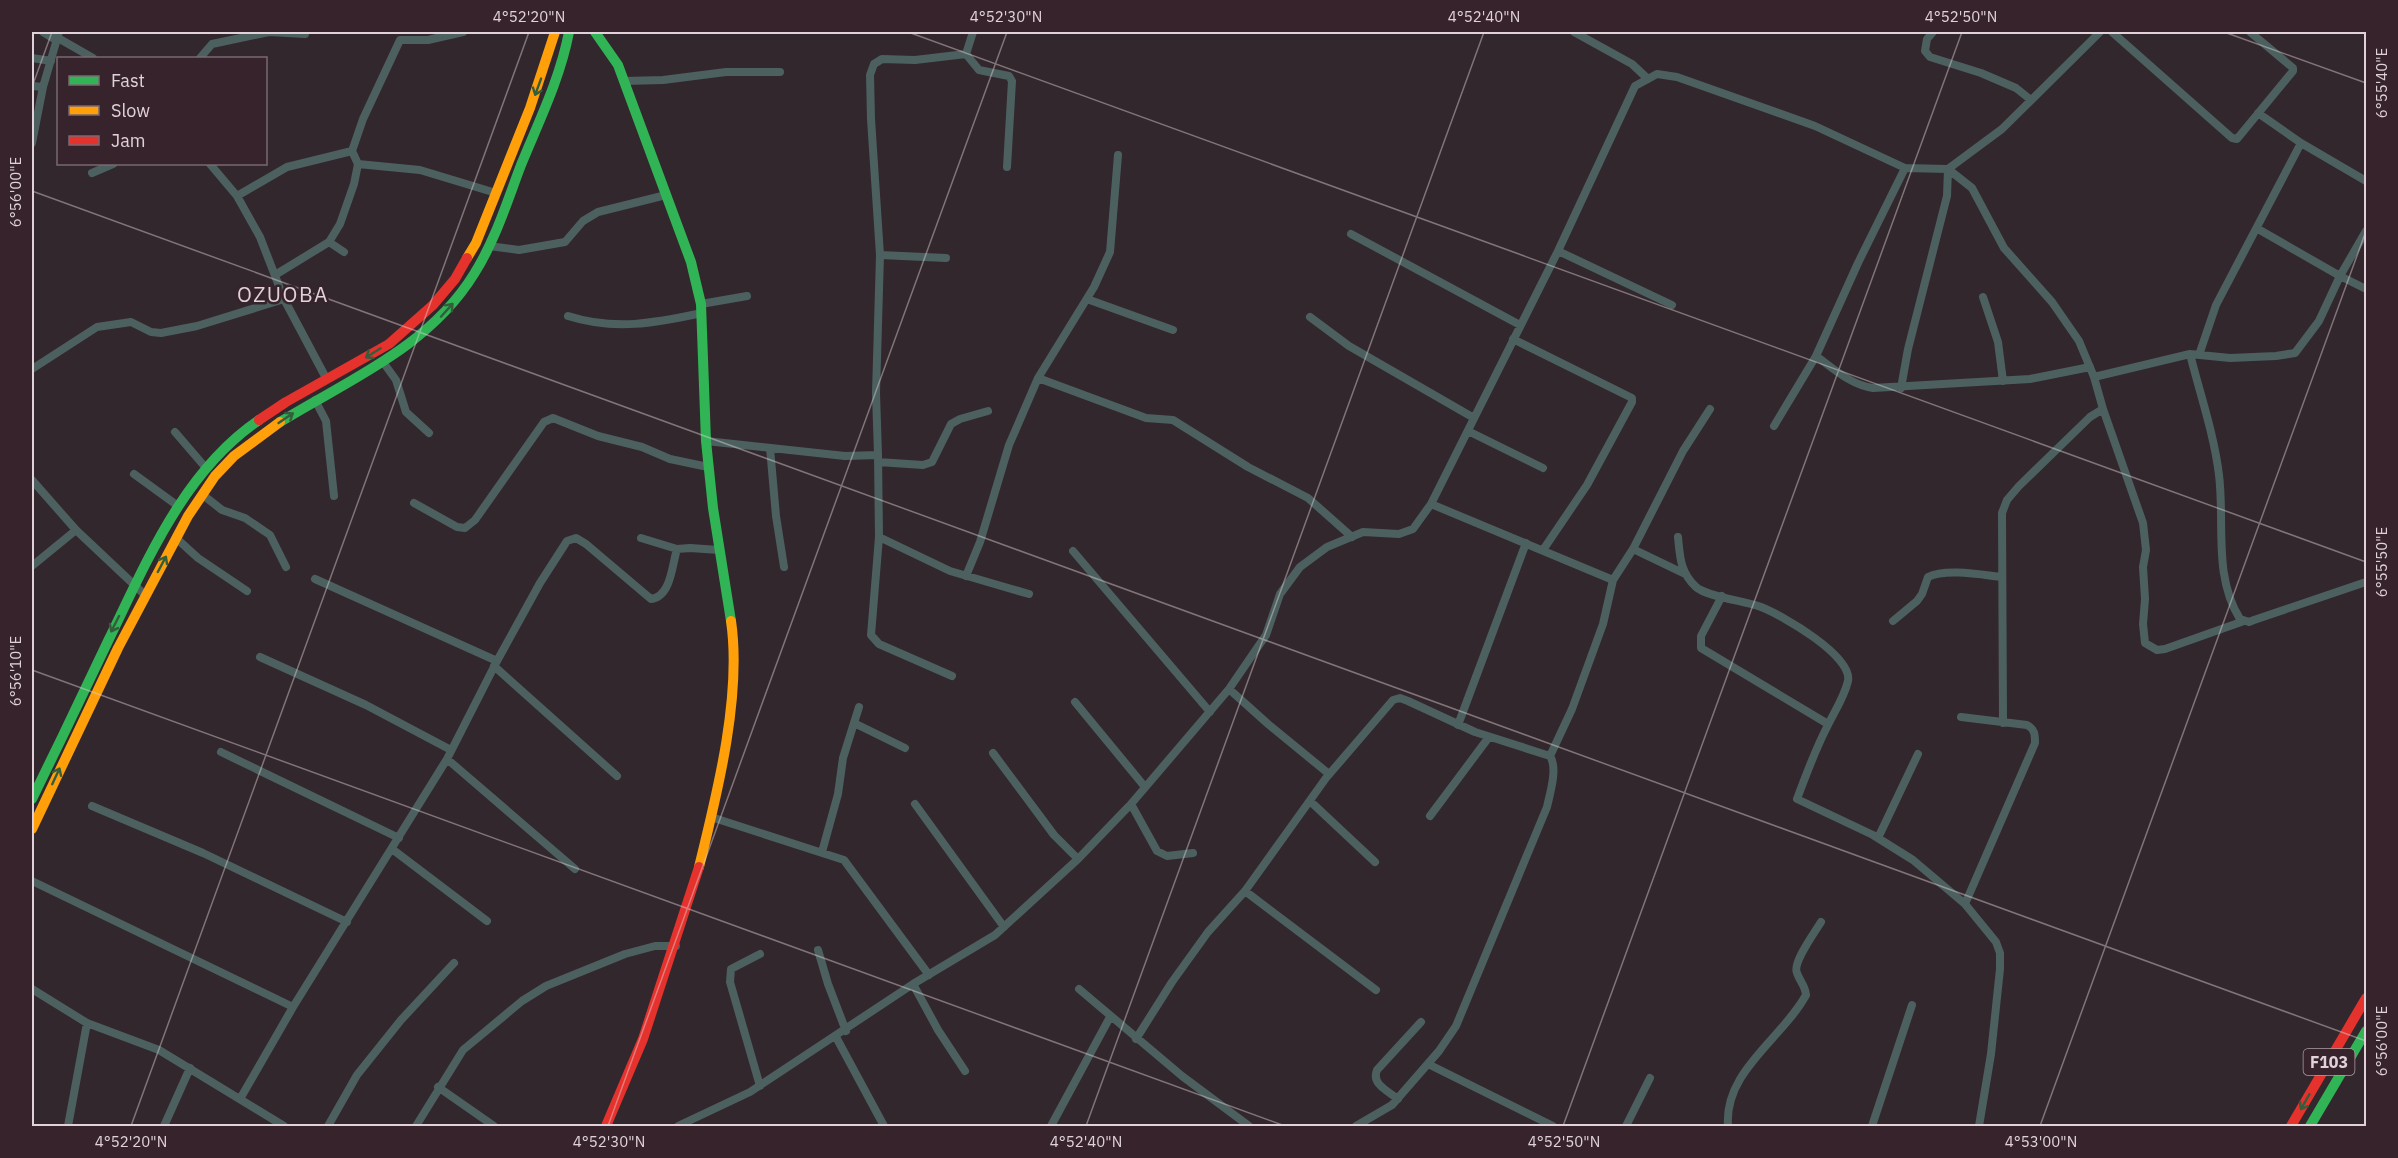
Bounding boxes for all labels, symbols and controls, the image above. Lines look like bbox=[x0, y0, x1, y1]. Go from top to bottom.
text: 4°52'20"N bbox=[493, 7, 565, 26]
text: 4°52'30"N bbox=[970, 7, 1042, 26]
text: 4°52'40"N bbox=[1448, 7, 1520, 26]
text: 4°52'50"N bbox=[1925, 7, 1997, 26]
text: 6°55'40"E bbox=[2372, 48, 2391, 118]
legend bbox=[57, 57, 267, 165]
text: Fast bbox=[111, 69, 145, 92]
one-way arrow bbox=[532, 77, 543, 96]
text: Slow bbox=[111, 99, 150, 122]
text: Jam bbox=[111, 129, 146, 152]
text: 6°56'00"E bbox=[6, 157, 25, 227]
district label: OZUOBA bbox=[237, 280, 329, 308]
one-way arrow bbox=[440, 303, 454, 318]
one-way arrow bbox=[365, 348, 382, 360]
one-way arrow bbox=[277, 412, 293, 424]
text: 6°55'50"E bbox=[2372, 527, 2391, 597]
one-way arrow bbox=[156, 556, 168, 573]
one-way arrow bbox=[109, 614, 120, 632]
text: 6°56'10"E bbox=[6, 636, 25, 706]
one-way arrow bbox=[51, 768, 63, 786]
text: 6°56'00"E bbox=[2372, 1006, 2391, 1076]
road number: F103 bbox=[2304, 1049, 2354, 1075]
one-way arrow bbox=[2299, 1093, 2311, 1110]
text: 4°52'20"N bbox=[95, 1132, 167, 1151]
text: 4°52'30"N bbox=[573, 1132, 645, 1151]
text: 4°52'40"N bbox=[1050, 1132, 1122, 1151]
text: 4°52'50"N bbox=[1528, 1132, 1600, 1151]
text: 4°53'00"N bbox=[2005, 1132, 2077, 1151]

